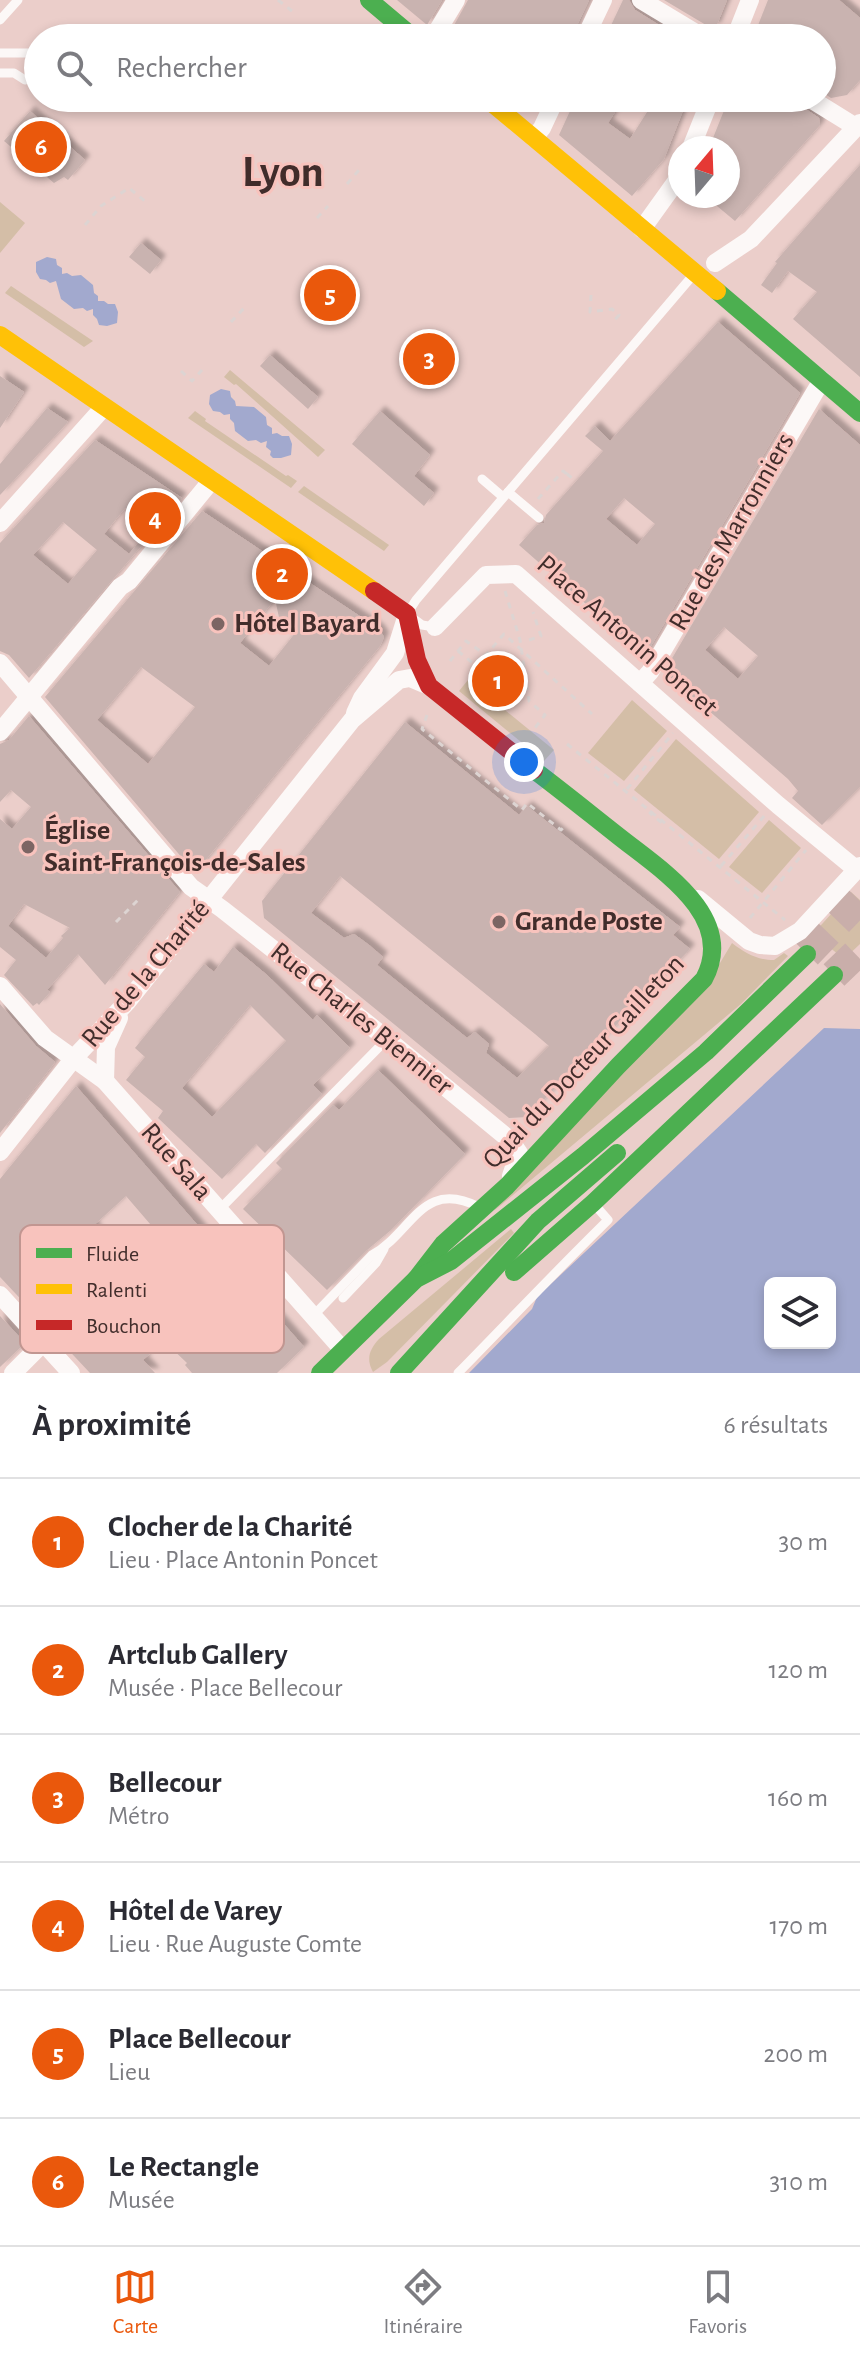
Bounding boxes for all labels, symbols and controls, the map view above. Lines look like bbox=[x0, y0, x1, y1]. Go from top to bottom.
search box bbox=[24, 24, 836, 112]
icon: search bbox=[52, 46, 96, 90]
text: Rechercher bbox=[116, 53, 247, 83]
pin: 6 bbox=[15, 117, 67, 177]
north arrow bbox=[668, 136, 740, 208]
district label: Lyon bbox=[242, 151, 324, 195]
pin: 5 bbox=[304, 265, 356, 325]
pin: 3 bbox=[403, 329, 455, 389]
street label: Rue des Marronniers bbox=[664, 428, 800, 636]
pin: 4 bbox=[129, 488, 181, 548]
pin: 2 bbox=[256, 544, 308, 604]
street label: Place Antonin Poncet bbox=[531, 550, 723, 722]
place label: Hôtel Bayard bbox=[234, 610, 380, 638]
marker: Hôtel Bayard bbox=[209, 615, 227, 633]
pin: 1 bbox=[472, 651, 524, 711]
your location bbox=[504, 742, 544, 782]
place label: Église Saint-François-de-Sales bbox=[44, 814, 306, 877]
marker: Église Saint-François-de-Sales bbox=[19, 838, 37, 856]
street label: Rue de la Charité bbox=[77, 895, 215, 1053]
place label: Grande Poste bbox=[515, 908, 663, 936]
marker: Grande Poste bbox=[490, 913, 508, 931]
street label: Rue Charles Biennier bbox=[265, 937, 457, 1101]
street label: Quai du Docteur Gailleton bbox=[478, 950, 690, 1174]
street label: Rue Sala bbox=[135, 1118, 217, 1206]
legend bbox=[20, 1225, 284, 1353]
text: Fluide bbox=[86, 1243, 139, 1265]
map controls bbox=[764, 1277, 836, 1349]
button: layers bbox=[764, 1277, 836, 1349]
text: Ralenti bbox=[86, 1279, 147, 1301]
text: Bouchon bbox=[86, 1315, 161, 1337]
text: À proximité bbox=[32, 1408, 191, 1442]
text: 6 résultats bbox=[724, 1412, 828, 1438]
text: Clocher de la Charité bbox=[108, 1512, 352, 1542]
text: 1 bbox=[53, 1529, 63, 1555]
text: 30 m bbox=[778, 1529, 828, 1555]
text: Lieu · Place Antonin Poncet bbox=[108, 1547, 378, 1573]
text: Artclub Gallery bbox=[108, 1640, 288, 1670]
text: 2 bbox=[52, 1657, 64, 1683]
text: 120 m bbox=[768, 1657, 828, 1683]
text: Musée · Place Bellecour bbox=[108, 1675, 342, 1701]
text: Bellecour bbox=[108, 1768, 221, 1798]
text: 3 bbox=[52, 1785, 64, 1811]
text: 160 m bbox=[768, 1785, 828, 1811]
text: Métro bbox=[108, 1803, 169, 1829]
text: Hôtel de Varey bbox=[108, 1896, 282, 1926]
text: 4 bbox=[51, 1913, 65, 1939]
text: 170 m bbox=[769, 1913, 828, 1939]
text: Lieu · Rue Auguste Comte bbox=[108, 1931, 362, 1957]
text: Place Bellecour bbox=[108, 2024, 291, 2054]
text: 5 bbox=[52, 2041, 64, 2067]
text: 200 m bbox=[764, 2041, 828, 2067]
text: Lieu bbox=[108, 2059, 150, 2085]
text: Le Rectangle bbox=[108, 2152, 259, 2182]
text: 6 bbox=[52, 2169, 64, 2195]
text: 310 m bbox=[770, 2169, 828, 2195]
text: Musée bbox=[108, 2187, 175, 2213]
tab: Carte bbox=[113, 2265, 158, 2339]
tab: Itinéraire bbox=[384, 2265, 463, 2339]
tab: Favoris bbox=[688, 2265, 747, 2339]

